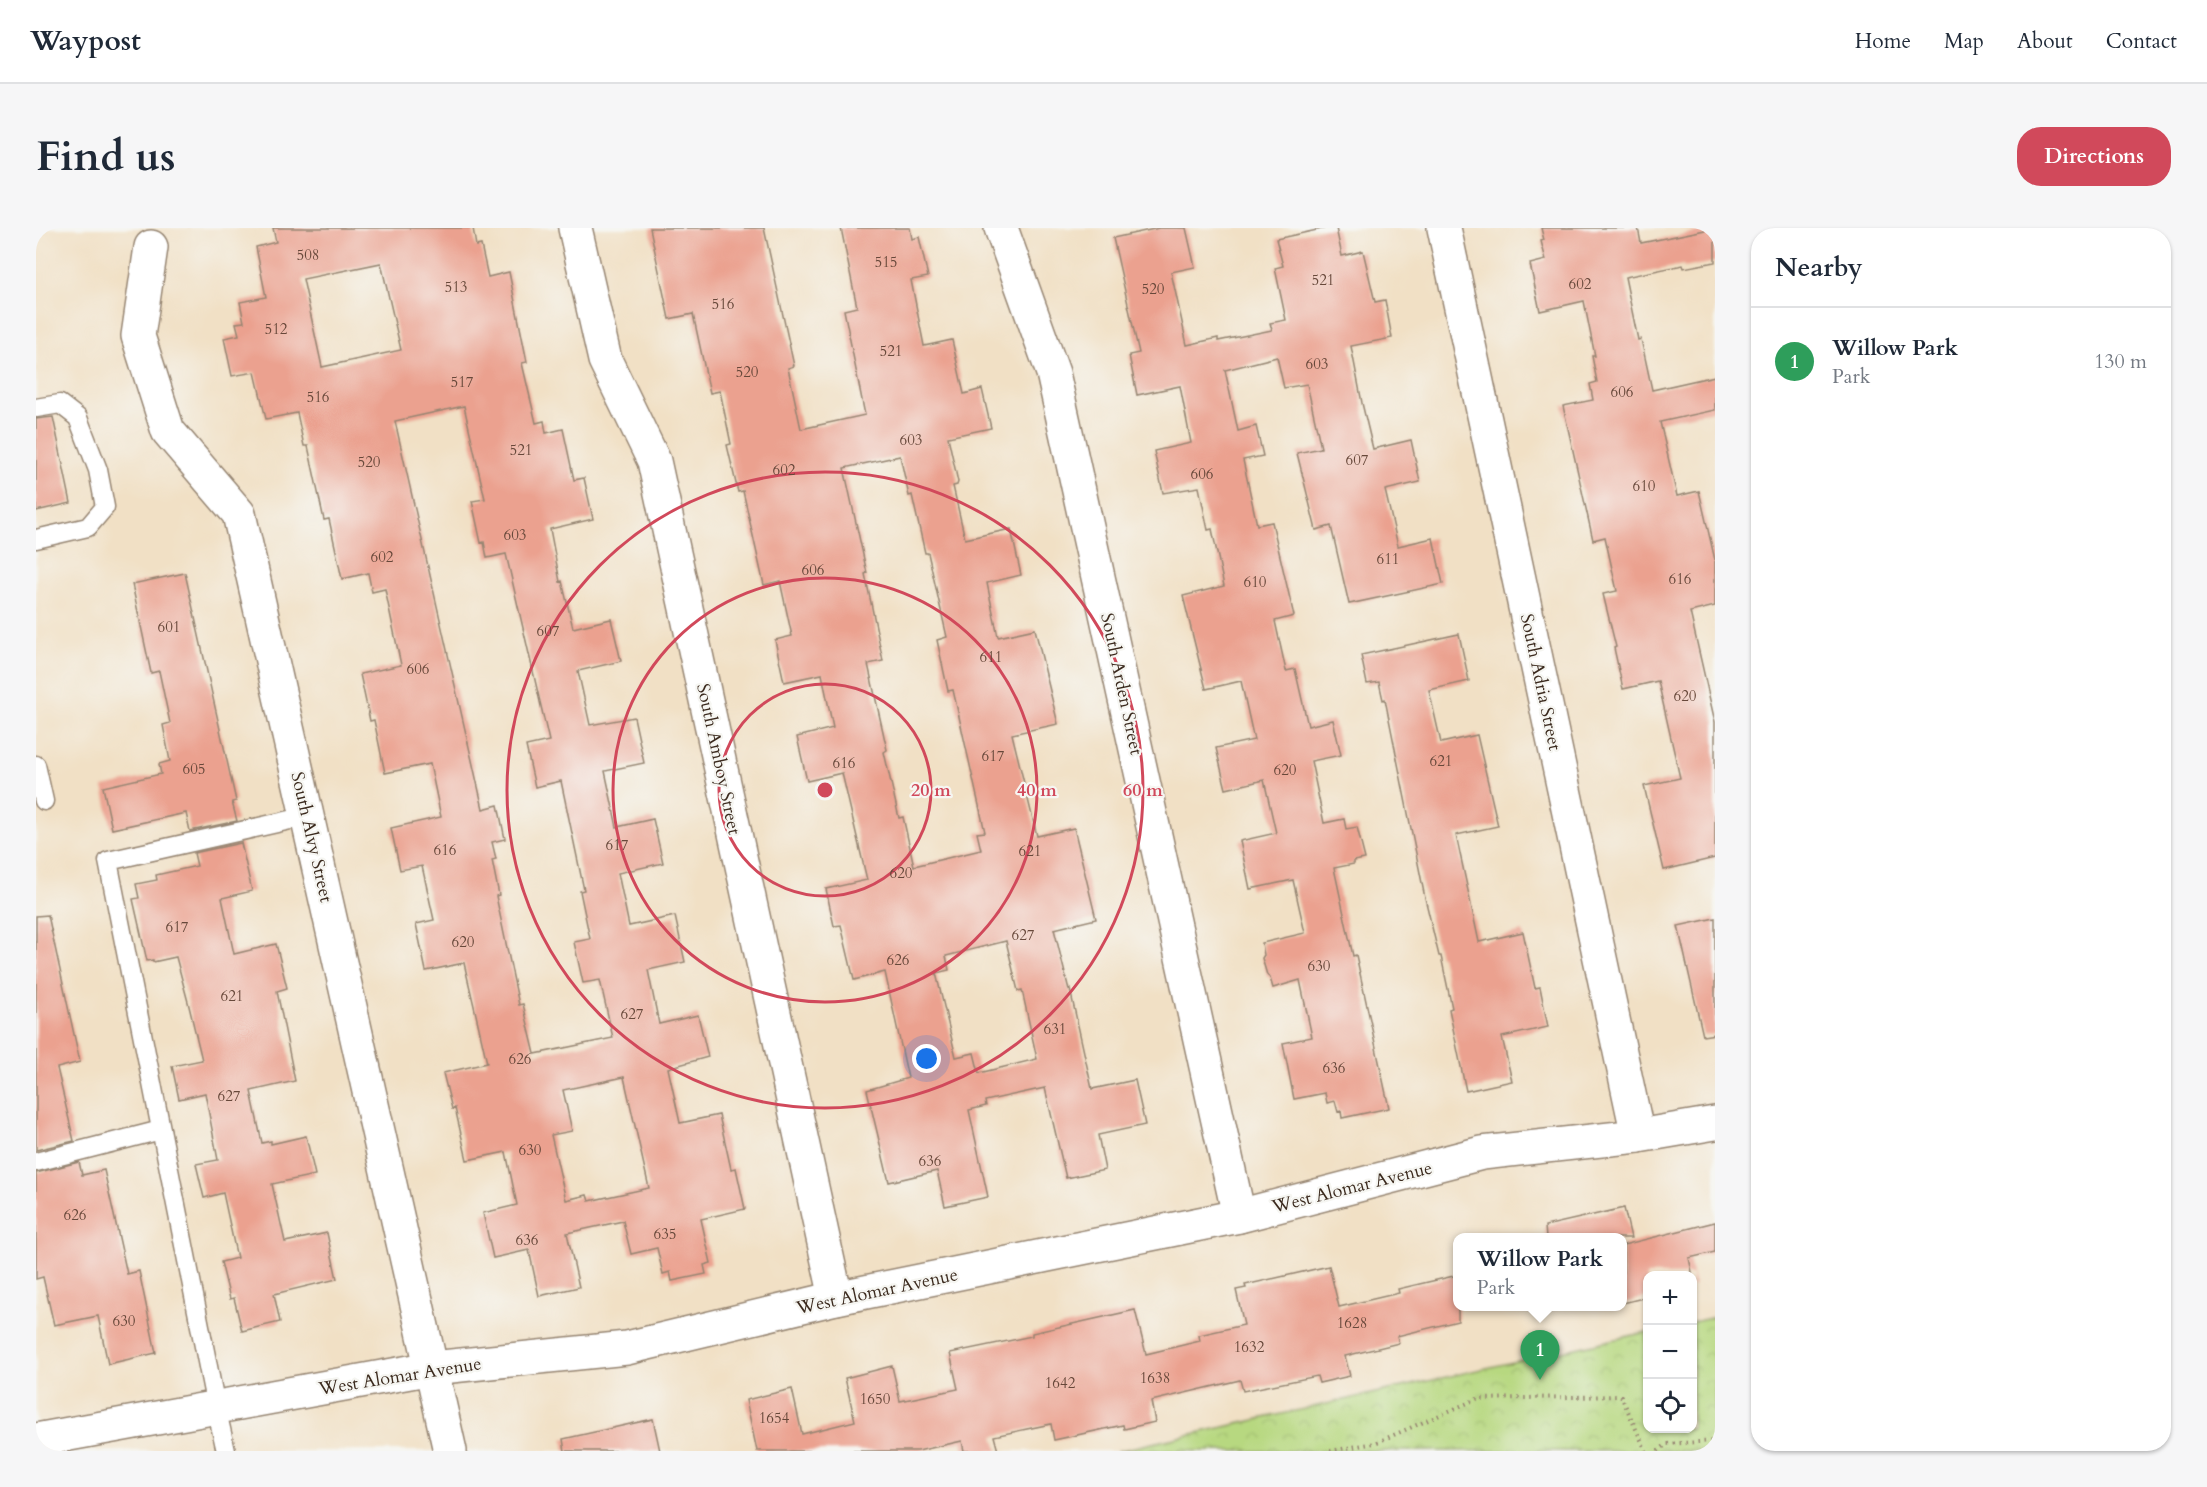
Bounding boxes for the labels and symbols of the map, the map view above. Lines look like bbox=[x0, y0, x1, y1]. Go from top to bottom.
house number: 508 bbox=[296, 245, 320, 265]
house number: 515 bbox=[874, 252, 898, 272]
house number: 521 bbox=[1311, 270, 1335, 290]
house number: 602 bbox=[1568, 274, 1592, 294]
house number: 513 bbox=[444, 277, 468, 297]
house number: 520 bbox=[1141, 279, 1165, 299]
house number: 516 bbox=[711, 294, 735, 314]
house number: 512 bbox=[264, 319, 288, 339]
house number: 521 bbox=[879, 341, 903, 361]
house number: 603 bbox=[1305, 354, 1329, 374]
house number: 520 bbox=[735, 362, 759, 382]
house number: 517 bbox=[450, 372, 474, 392]
house number: 606 bbox=[1610, 382, 1634, 402]
house number: 516 bbox=[306, 387, 330, 407]
house number: 603 bbox=[899, 430, 923, 450]
house number: 521 bbox=[509, 440, 533, 460]
house number: 607 bbox=[1345, 450, 1369, 470]
house number: 520 bbox=[357, 452, 381, 472]
house number: 602 bbox=[772, 460, 796, 480]
house number: 606 bbox=[1190, 464, 1214, 484]
house number: 610 bbox=[1632, 476, 1656, 496]
house number: 603 bbox=[503, 525, 527, 545]
house number: 602 bbox=[370, 547, 394, 567]
house number: 611 bbox=[1376, 549, 1400, 569]
house number: 606 bbox=[801, 560, 825, 580]
house number: 616 bbox=[1668, 569, 1692, 589]
house number: 610 bbox=[1243, 572, 1267, 592]
street label: South Arden Street bbox=[1094, 611, 1149, 758]
street label: South Adria Street bbox=[1514, 612, 1567, 753]
house number: 601 bbox=[157, 617, 181, 637]
house number: 607 bbox=[536, 621, 560, 641]
house number: 611 bbox=[979, 647, 1003, 667]
house number: 606 bbox=[406, 659, 430, 679]
street label: South Amboy Street bbox=[690, 681, 747, 837]
house number: 620 bbox=[1673, 686, 1697, 706]
house number: 617 bbox=[981, 746, 1005, 766]
house number: 621 bbox=[1429, 751, 1453, 771]
house number: 616 bbox=[832, 753, 856, 773]
house number: 605 bbox=[182, 759, 206, 779]
house number: 620 bbox=[1273, 760, 1297, 780]
street label: South Alvy Street bbox=[284, 769, 339, 905]
text: 20 m bbox=[911, 778, 951, 803]
text: 40 m bbox=[1017, 778, 1057, 803]
text: 60 m bbox=[1123, 778, 1163, 803]
centre of rings bbox=[815, 780, 835, 800]
house number: 617 bbox=[605, 835, 629, 855]
house number: 616 bbox=[433, 840, 457, 860]
house number: 621 bbox=[1018, 841, 1042, 861]
house number: 620 bbox=[889, 863, 913, 883]
house number: 617 bbox=[165, 917, 189, 937]
house number: 627 bbox=[1011, 925, 1035, 945]
house number: 620 bbox=[451, 932, 475, 952]
house number: 626 bbox=[886, 950, 910, 970]
house number: 630 bbox=[1307, 956, 1331, 976]
house number: 621 bbox=[220, 986, 244, 1006]
house number: 627 bbox=[620, 1004, 644, 1024]
house number: 631 bbox=[1043, 1019, 1067, 1039]
your location bbox=[912, 1044, 941, 1073]
house number: 626 bbox=[508, 1049, 532, 1069]
house number: 636 bbox=[1322, 1058, 1346, 1078]
house number: 627 bbox=[217, 1086, 241, 1106]
house number: 630 bbox=[518, 1140, 542, 1160]
house number: 636 bbox=[918, 1151, 942, 1171]
street label: West Alomar Avenue bbox=[1268, 1155, 1435, 1220]
house number: 626 bbox=[63, 1205, 87, 1225]
house number: 635 bbox=[653, 1224, 677, 1244]
house number: 636 bbox=[515, 1230, 539, 1250]
street label: West Alomar Avenue bbox=[793, 1262, 960, 1321]
house number: 630 bbox=[112, 1311, 136, 1331]
house number: 1628 bbox=[1337, 1313, 1367, 1333]
pin: 1 bbox=[1520, 1330, 1560, 1380]
house number: 1632 bbox=[1234, 1337, 1265, 1357]
street label: West Alomar Avenue bbox=[316, 1351, 483, 1402]
house number: 1638 bbox=[1140, 1368, 1170, 1388]
house number: 1642 bbox=[1045, 1373, 1076, 1393]
house number: 1650 bbox=[860, 1389, 891, 1409]
house number: 1654 bbox=[759, 1408, 790, 1428]

